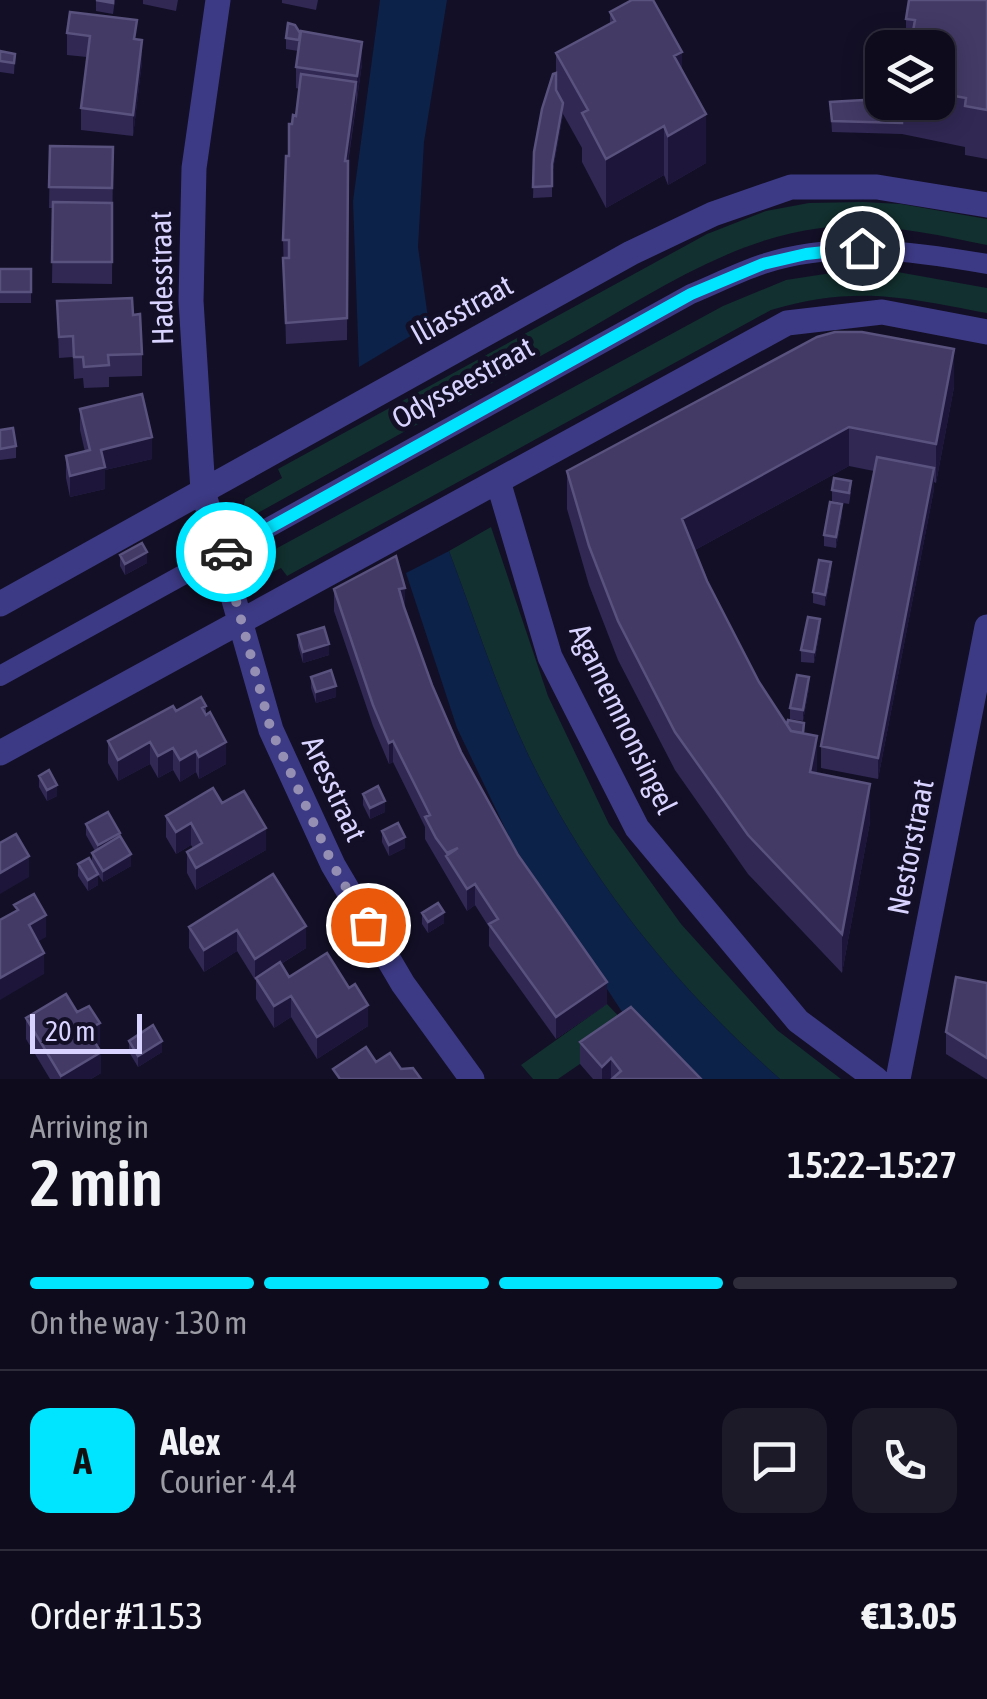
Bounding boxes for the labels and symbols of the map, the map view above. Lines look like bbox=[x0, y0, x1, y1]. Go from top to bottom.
pin bbox=[820, 206, 905, 291]
street label: Hadesstraat bbox=[143, 211, 179, 345]
street label: Iliasstraat bbox=[405, 267, 518, 351]
street label: Odysseestraat bbox=[386, 329, 539, 435]
courier bbox=[176, 502, 276, 602]
street label: Agamemnonsingel bbox=[563, 618, 685, 819]
street label: Aresstraat bbox=[296, 731, 374, 846]
street label: Nestorstraat bbox=[880, 776, 940, 917]
pin bbox=[326, 883, 411, 968]
scale bar bbox=[30, 1009, 142, 1054]

